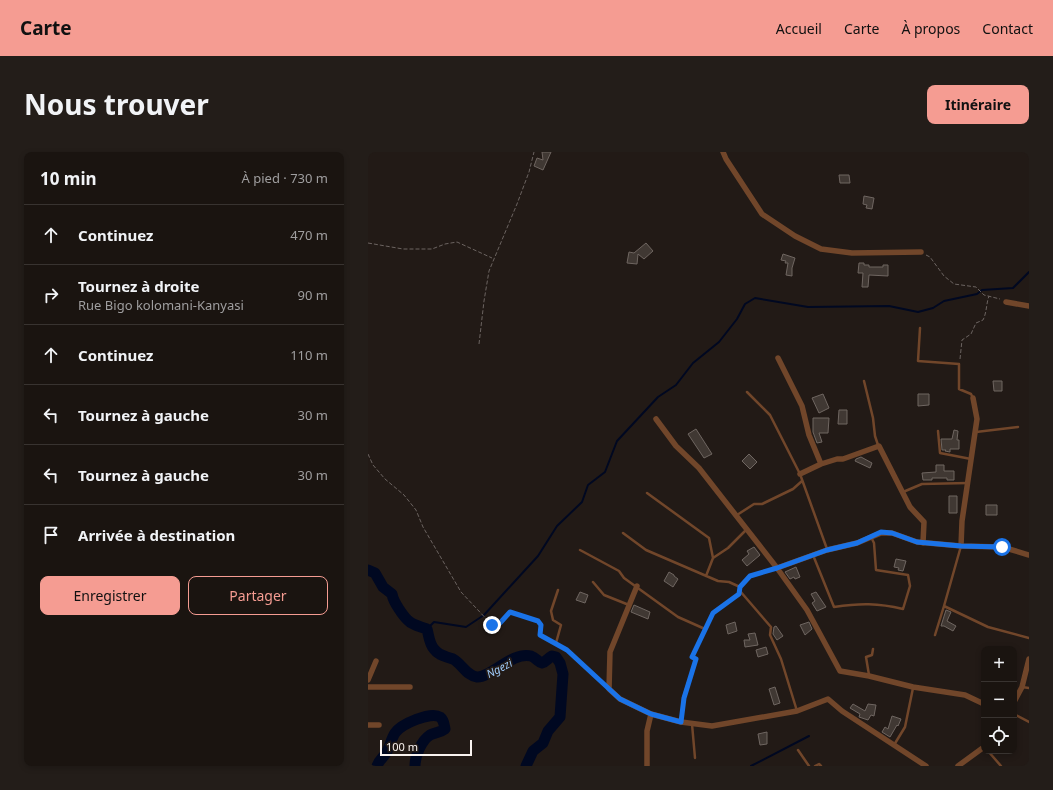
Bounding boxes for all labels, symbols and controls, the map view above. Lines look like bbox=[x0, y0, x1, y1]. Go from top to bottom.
text: Carte bbox=[20, 15, 72, 41]
text: Accueil bbox=[776, 19, 822, 38]
text: Carte bbox=[844, 19, 879, 38]
text: À propos bbox=[901, 19, 960, 38]
text: Contact bbox=[982, 19, 1033, 38]
text: Nous trouver bbox=[24, 85, 209, 123]
button: Itinéraire bbox=[927, 85, 1029, 124]
text: 10 min bbox=[40, 167, 97, 190]
text: À pied · 730 m bbox=[242, 169, 328, 187]
icon: ahead bbox=[40, 224, 62, 246]
text: Continuez bbox=[78, 225, 153, 245]
text: 470 m bbox=[290, 226, 328, 244]
text: Tournez à droite bbox=[78, 276, 199, 296]
icon: right bbox=[40, 284, 62, 306]
text: 90 m bbox=[298, 286, 328, 304]
text: Rue Bigo kolomani-Kanyasi bbox=[78, 296, 244, 314]
icon: ahead bbox=[40, 344, 62, 366]
text: Continuez bbox=[78, 345, 153, 365]
text: 110 m bbox=[290, 346, 328, 364]
icon: left bbox=[40, 404, 62, 426]
text: Tournez à gauche bbox=[78, 405, 209, 425]
text: 30 m bbox=[298, 406, 328, 424]
icon: left bbox=[40, 464, 62, 486]
text: Tournez à gauche bbox=[78, 465, 209, 485]
text: 30 m bbox=[298, 466, 328, 484]
icon: arrive bbox=[40, 524, 62, 546]
text: Arrivée à destination bbox=[78, 525, 235, 545]
route start bbox=[993, 538, 1011, 556]
button: Enregistrer bbox=[40, 576, 180, 615]
button: Partager bbox=[188, 576, 328, 615]
route end bbox=[483, 616, 501, 634]
map controls bbox=[981, 646, 1017, 754]
button: + bbox=[981, 646, 1017, 682]
water label: Ngezi bbox=[483, 655, 515, 681]
button: − bbox=[981, 682, 1017, 718]
button: locate bbox=[981, 718, 1017, 754]
scale bar bbox=[380, 738, 472, 757]
text: 100 m bbox=[386, 739, 418, 754]

